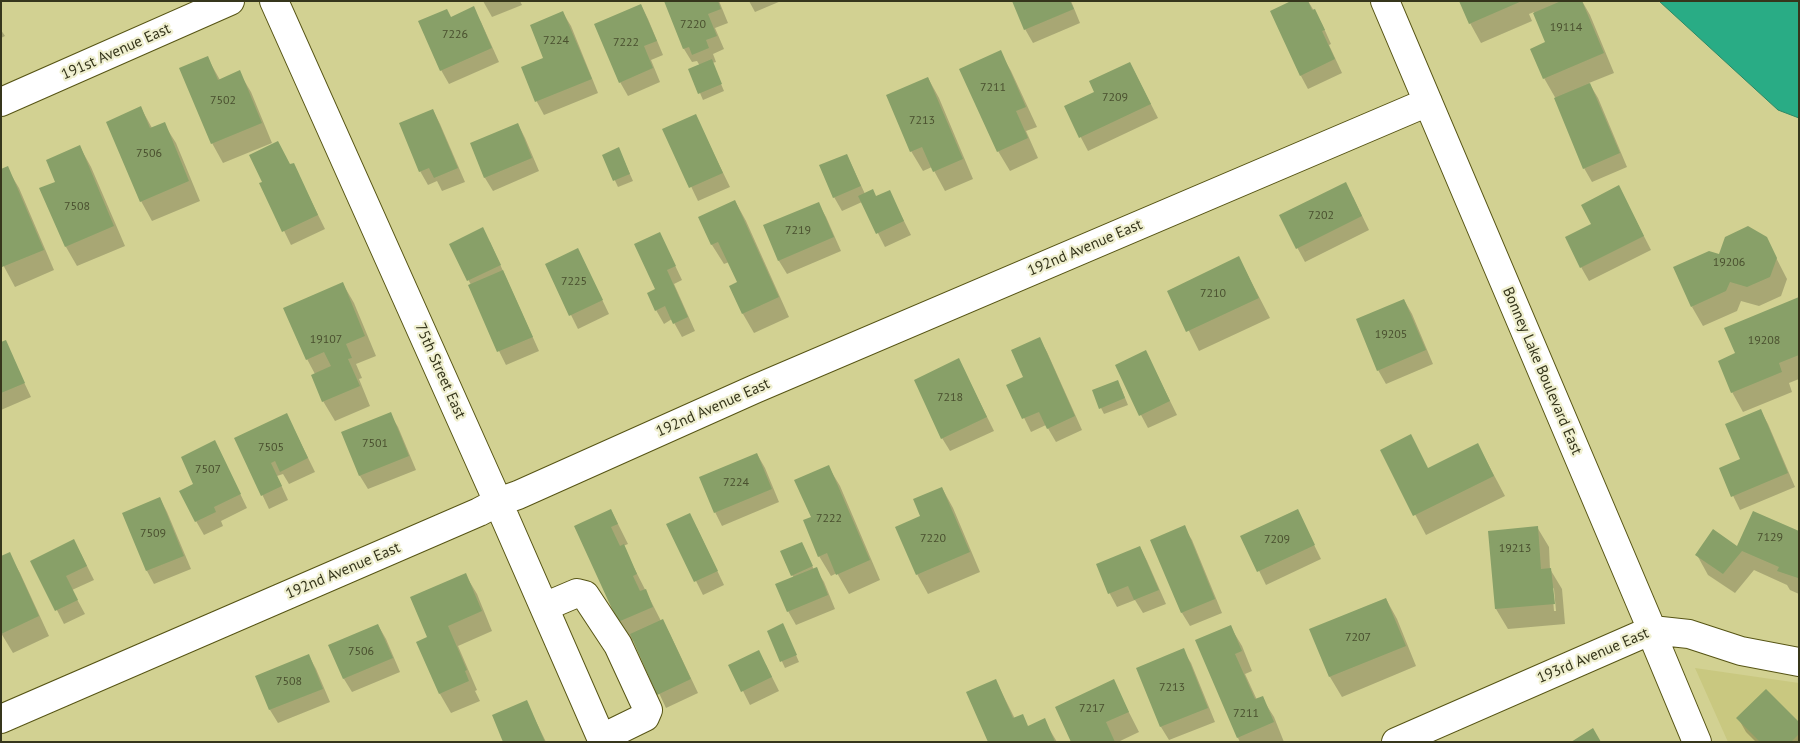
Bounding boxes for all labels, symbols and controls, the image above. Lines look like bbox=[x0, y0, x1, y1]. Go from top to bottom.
house number: 7220 bbox=[680, 18, 706, 32]
street label: 191st Avenue East bbox=[59, 20, 173, 84]
house number: 19114 bbox=[1550, 21, 1582, 35]
house number: 7226 bbox=[442, 28, 468, 42]
house number: 7224 bbox=[543, 34, 569, 48]
house number: 7222 bbox=[613, 36, 639, 50]
house number: 7211 bbox=[980, 81, 1006, 95]
house number: 7209 bbox=[1102, 91, 1128, 105]
house number: 7502 bbox=[210, 94, 236, 108]
house number: 7213 bbox=[909, 114, 935, 128]
house number: 7506 bbox=[136, 147, 162, 161]
house number: 7508 bbox=[64, 200, 90, 214]
house number: 7202 bbox=[1308, 209, 1334, 223]
street label: 192nd Avenue East bbox=[1025, 216, 1145, 280]
house number: 7219 bbox=[785, 224, 811, 238]
house number: 19206 bbox=[1713, 256, 1745, 270]
house number: 7225 bbox=[561, 275, 587, 289]
street label: Bonney Lake Boulevard East bbox=[1498, 284, 1586, 458]
house number: 7210 bbox=[1200, 287, 1226, 301]
street label: 75th Street East bbox=[411, 320, 469, 422]
house number: 19205 bbox=[1375, 328, 1407, 342]
house number: 19107 bbox=[310, 333, 342, 347]
house number: 19208 bbox=[1748, 334, 1780, 348]
street label: 192nd Avenue East bbox=[653, 375, 773, 441]
house number: 7218 bbox=[937, 391, 963, 405]
house number: 7501 bbox=[362, 437, 388, 451]
house number: 7505 bbox=[258, 441, 284, 455]
house number: 7507 bbox=[195, 463, 221, 477]
house number: 7224 bbox=[723, 476, 749, 490]
house number: 7222 bbox=[816, 512, 842, 526]
house number: 7509 bbox=[140, 527, 166, 541]
house number: 7129 bbox=[1757, 531, 1783, 545]
house number: 7220 bbox=[920, 532, 946, 546]
house number: 7209 bbox=[1264, 533, 1290, 547]
street label: 192nd Avenue East bbox=[283, 539, 403, 603]
house number: 19213 bbox=[1499, 542, 1531, 556]
street label: 193rd Avenue East bbox=[1535, 624, 1651, 688]
house number: 7207 bbox=[1345, 631, 1371, 645]
house number: 7506 bbox=[348, 645, 374, 659]
house number: 7508 bbox=[276, 675, 302, 689]
house number: 7213 bbox=[1159, 681, 1185, 695]
house number: 7217 bbox=[1079, 702, 1105, 716]
house number: 7211 bbox=[1233, 707, 1259, 721]

